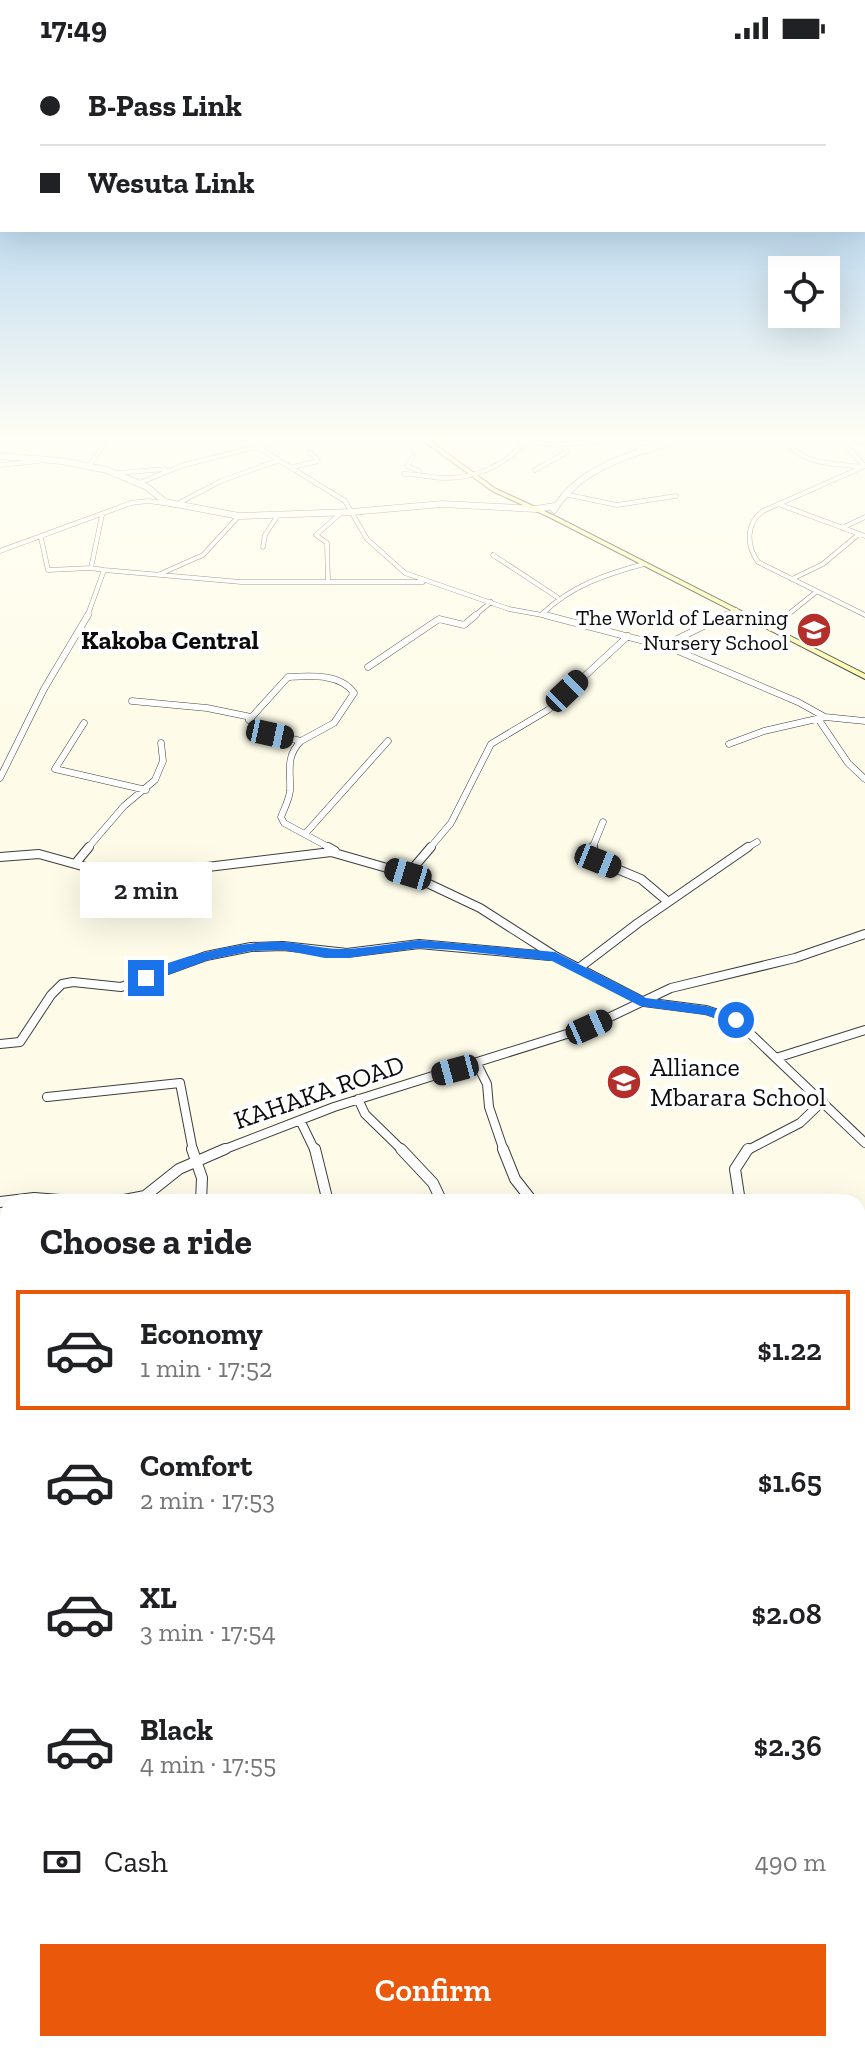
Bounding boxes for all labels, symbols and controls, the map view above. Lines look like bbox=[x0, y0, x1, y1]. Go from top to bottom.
text: 17:49 bbox=[40, 10, 107, 46]
text: B-Pass Link bbox=[88, 88, 242, 124]
text: Wesuta Link bbox=[88, 165, 255, 201]
map controls bbox=[768, 256, 840, 328]
button: locate bbox=[768, 256, 840, 328]
place label: The World of Learning Nursery School bbox=[576, 604, 788, 656]
school or university icon: The World of Learning Nursery School bbox=[795, 611, 833, 649]
district label: Kakoba Central bbox=[81, 624, 259, 656]
car bbox=[541, 666, 593, 716]
car bbox=[244, 717, 296, 751]
car bbox=[571, 841, 625, 881]
car bbox=[382, 856, 434, 892]
callout: 2 min bbox=[80, 862, 212, 918]
text: 2 min bbox=[114, 874, 178, 906]
route end bbox=[128, 960, 164, 996]
route start bbox=[718, 1002, 754, 1038]
car bbox=[562, 1006, 616, 1048]
street label: KAHAKA ROAD bbox=[230, 1048, 408, 1136]
place label: Alliance Mbarara School bbox=[650, 1051, 826, 1113]
car bbox=[429, 1052, 481, 1088]
school or university icon: Alliance Mbarara School bbox=[605, 1063, 643, 1101]
text: Choose a ride bbox=[40, 1220, 252, 1263]
icon: car bbox=[44, 1314, 116, 1386]
text: Economy bbox=[140, 1316, 263, 1352]
text: $1.22 bbox=[757, 1332, 822, 1368]
text: 1 min · 17:52 bbox=[140, 1352, 272, 1384]
icon: car bbox=[44, 1446, 116, 1518]
text: Comfort bbox=[140, 1448, 252, 1484]
text: $1.65 bbox=[758, 1464, 822, 1500]
text: 2 min · 17:53 bbox=[140, 1484, 275, 1516]
icon: car bbox=[44, 1578, 116, 1650]
text: XL bbox=[140, 1580, 177, 1616]
text: $2.08 bbox=[752, 1596, 822, 1632]
text: 3 min · 17:54 bbox=[140, 1616, 276, 1648]
icon: car bbox=[44, 1710, 116, 1782]
text: Black bbox=[140, 1712, 213, 1748]
text: $2.36 bbox=[753, 1728, 822, 1764]
text: 4 min · 17:55 bbox=[140, 1748, 276, 1780]
icon: cash bbox=[40, 1840, 84, 1884]
text: Cash bbox=[104, 1844, 168, 1880]
text: 490 m bbox=[755, 1846, 826, 1878]
button: Confirm bbox=[40, 1944, 826, 2036]

